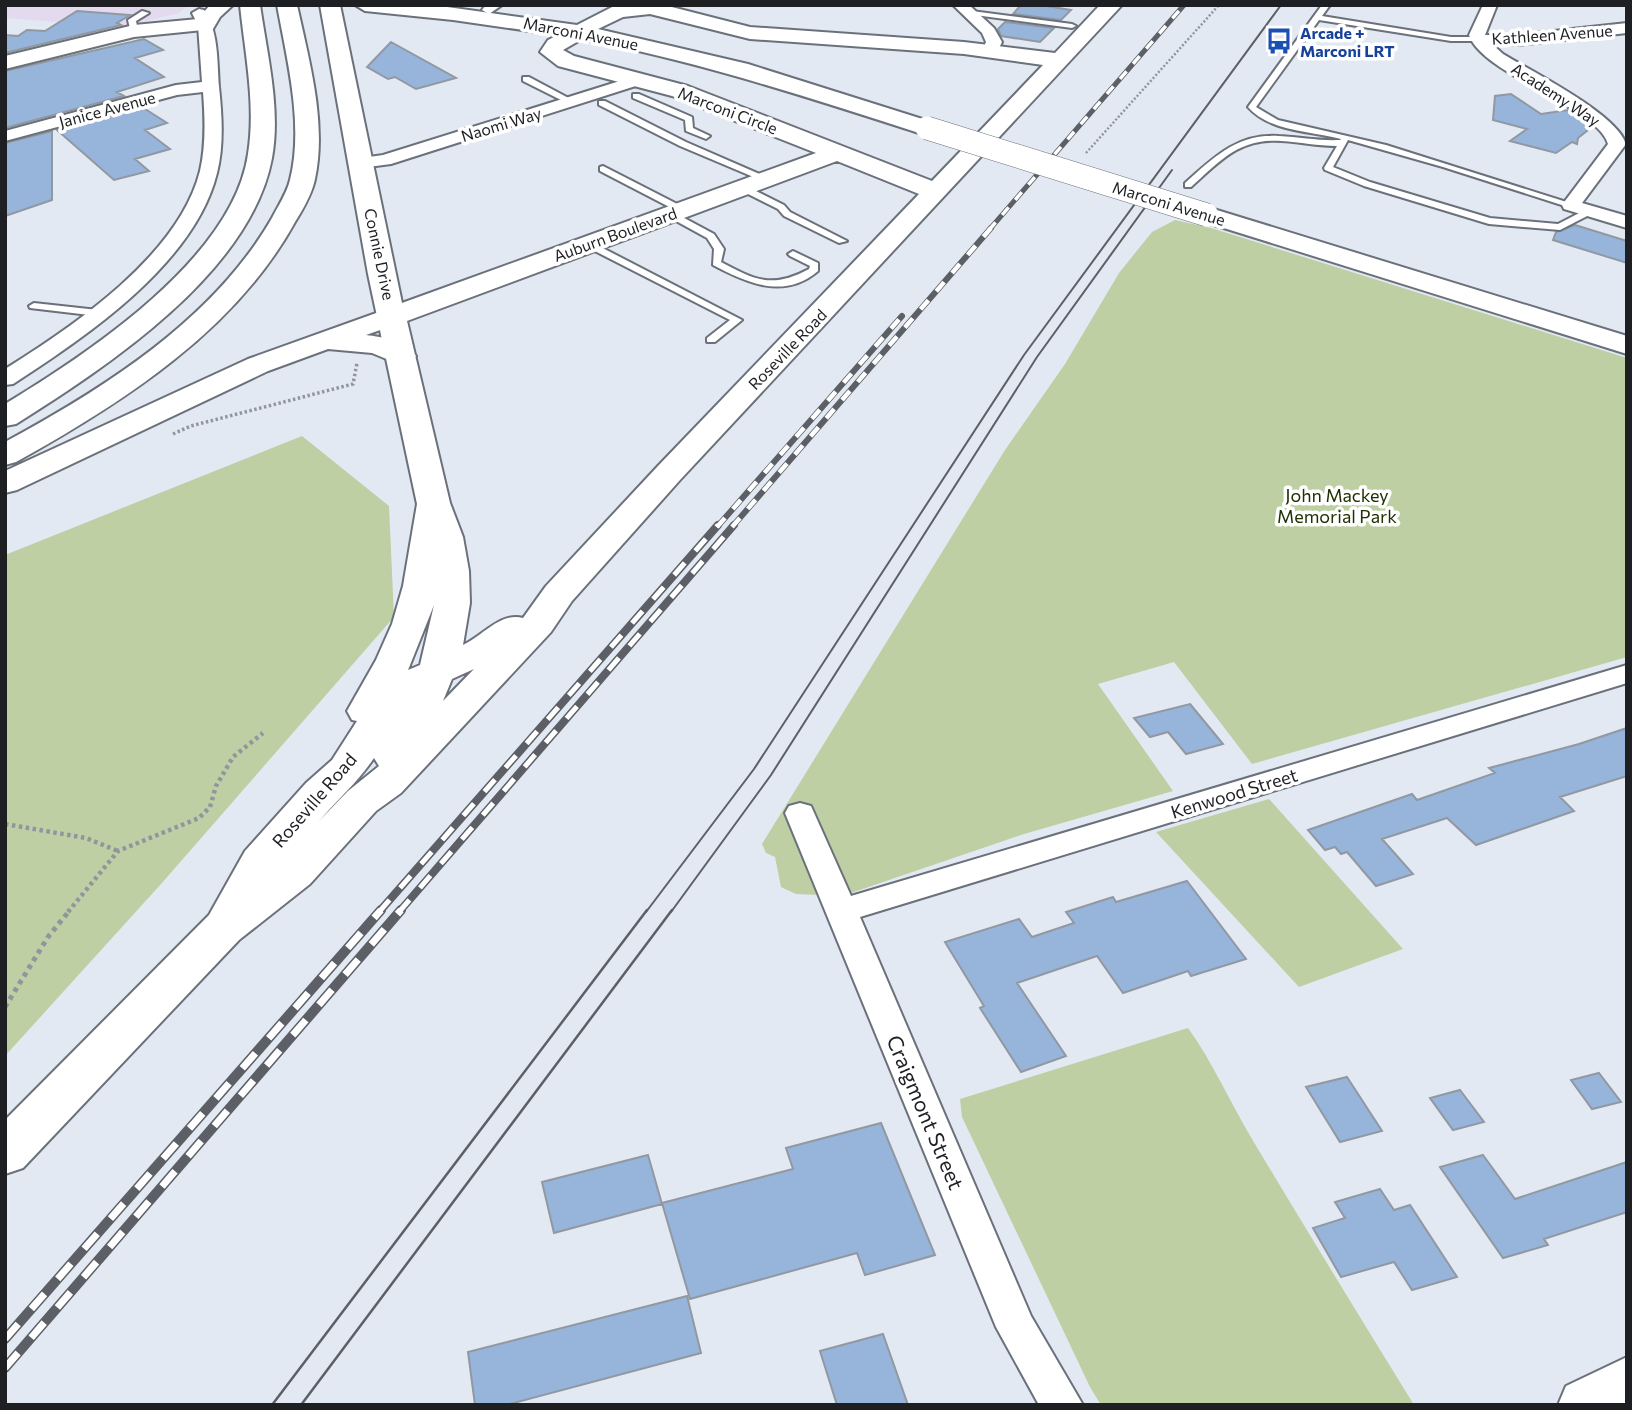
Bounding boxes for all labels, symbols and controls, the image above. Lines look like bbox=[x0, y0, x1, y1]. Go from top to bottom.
street label: Marconi Avenue bbox=[522, 13, 640, 53]
street label: Kathleen Avenue bbox=[1491, 20, 1613, 48]
place label: Arcade + Marconi LRT bbox=[1300, 23, 1395, 60]
bus stop icon: Arcade + Marconi LRT bbox=[1264, 26, 1294, 56]
street label: Academy Way bbox=[1508, 58, 1604, 130]
street label: Marconi Circle bbox=[676, 82, 780, 138]
street label: Janice Avenue bbox=[57, 87, 157, 131]
street label: Naomi Way bbox=[458, 103, 544, 145]
street label: Marconi Avenue bbox=[1110, 177, 1228, 229]
street label: Auburn Boulevard bbox=[551, 203, 679, 265]
street label: Connie Drive bbox=[361, 206, 399, 302]
street label: Roseville Road bbox=[744, 305, 830, 393]
park label: John Mackey Memorial Park bbox=[1277, 484, 1397, 527]
street label: Roseville Road bbox=[267, 748, 361, 852]
street label: Kenwood Street bbox=[1168, 763, 1300, 823]
street label: Craigmont Street bbox=[882, 1031, 970, 1193]

